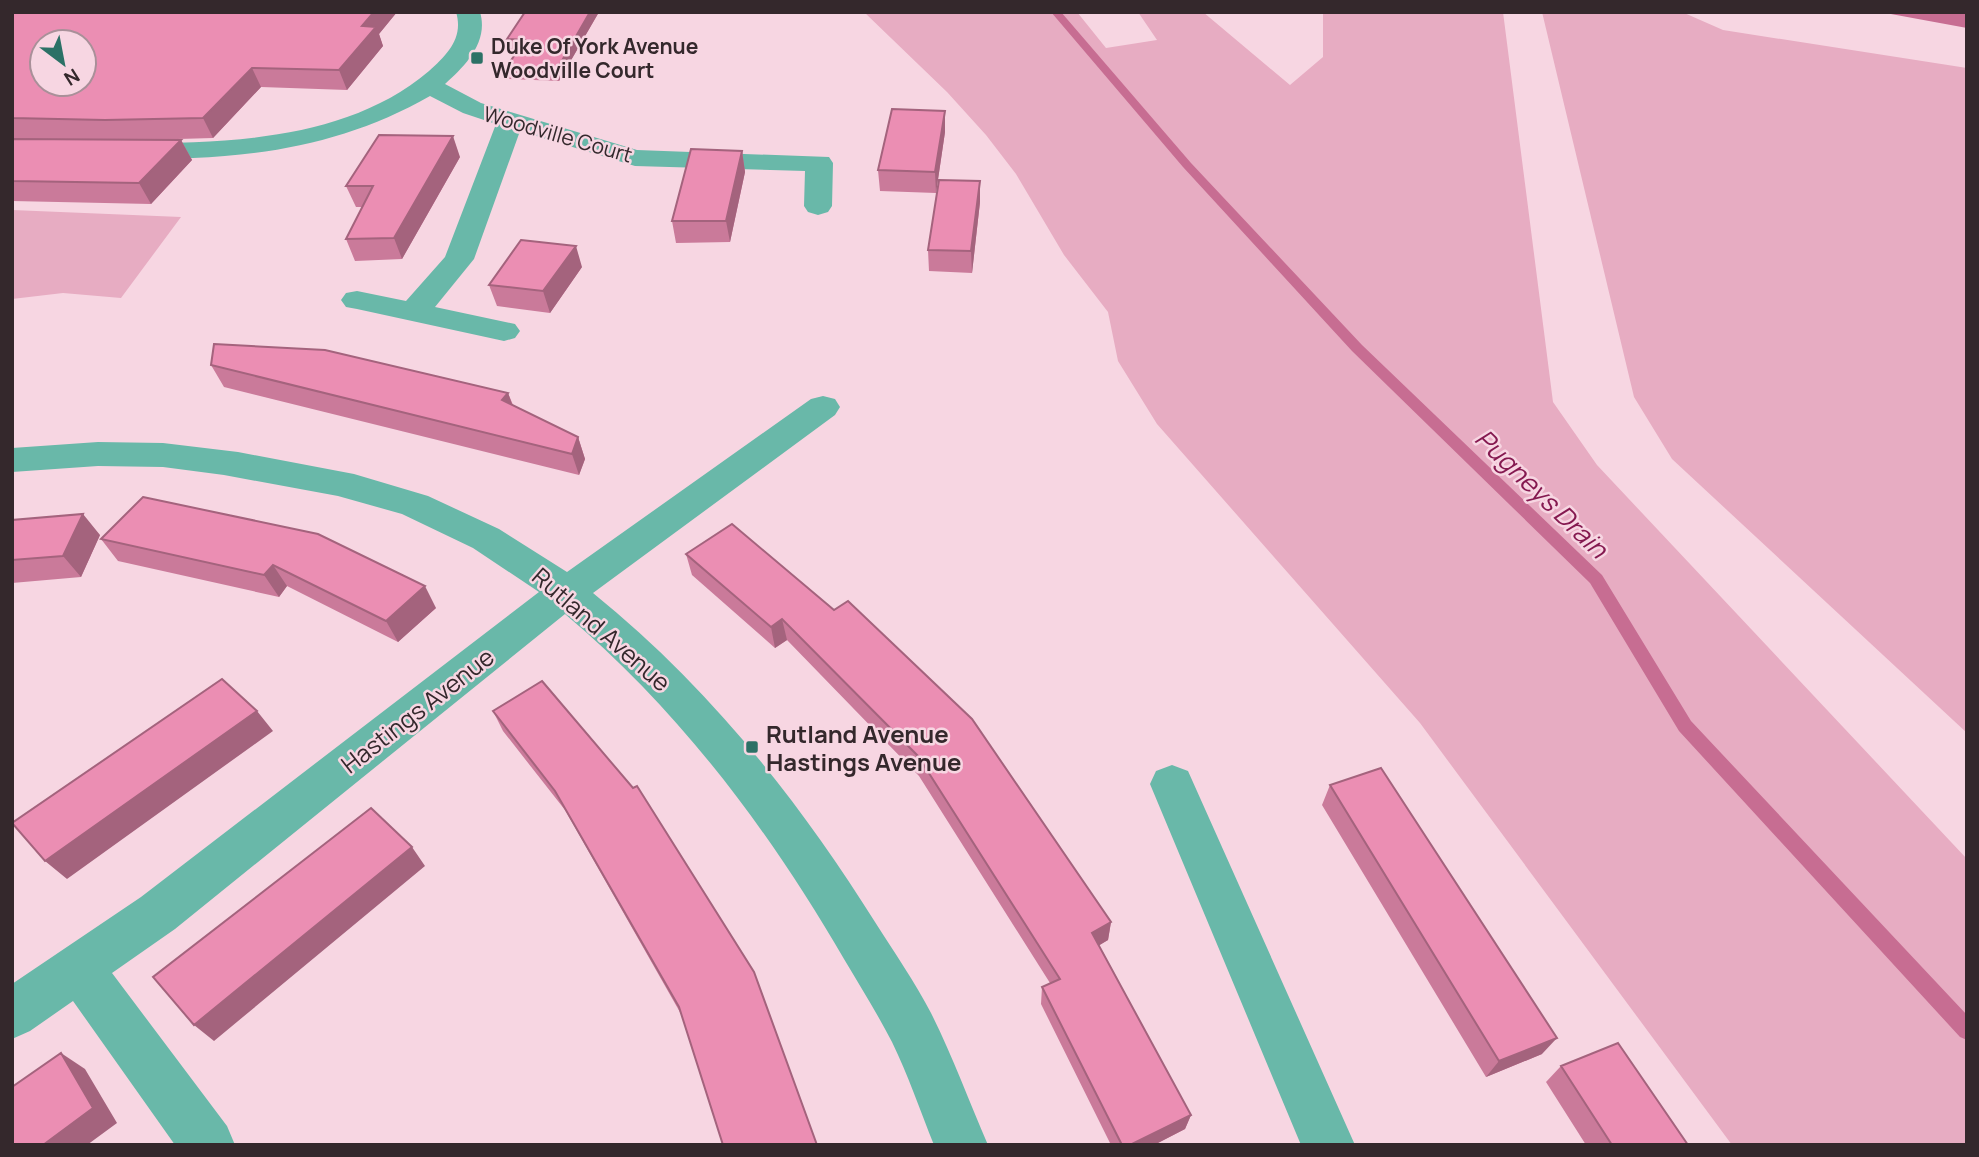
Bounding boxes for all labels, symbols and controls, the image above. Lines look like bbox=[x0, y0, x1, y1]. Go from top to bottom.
north arrow bbox=[28, 28, 98, 98]
place label: Duke Of York Avenue Woodville Court bbox=[491, 32, 698, 84]
marker: Duke Of York Avenue Woodville Court bbox=[469, 50, 485, 66]
text: N bbox=[59, 63, 85, 92]
street label: Woodville Court bbox=[480, 99, 636, 169]
water label: Pugneys Drain bbox=[1468, 420, 1617, 567]
street label: Rutland Avenue bbox=[526, 560, 678, 698]
street label: Hastings Avenue bbox=[334, 640, 500, 780]
place label: Rutland Avenue Hastings Avenue bbox=[766, 717, 961, 778]
marker: Rutland Avenue Hastings Avenue bbox=[744, 739, 760, 755]

